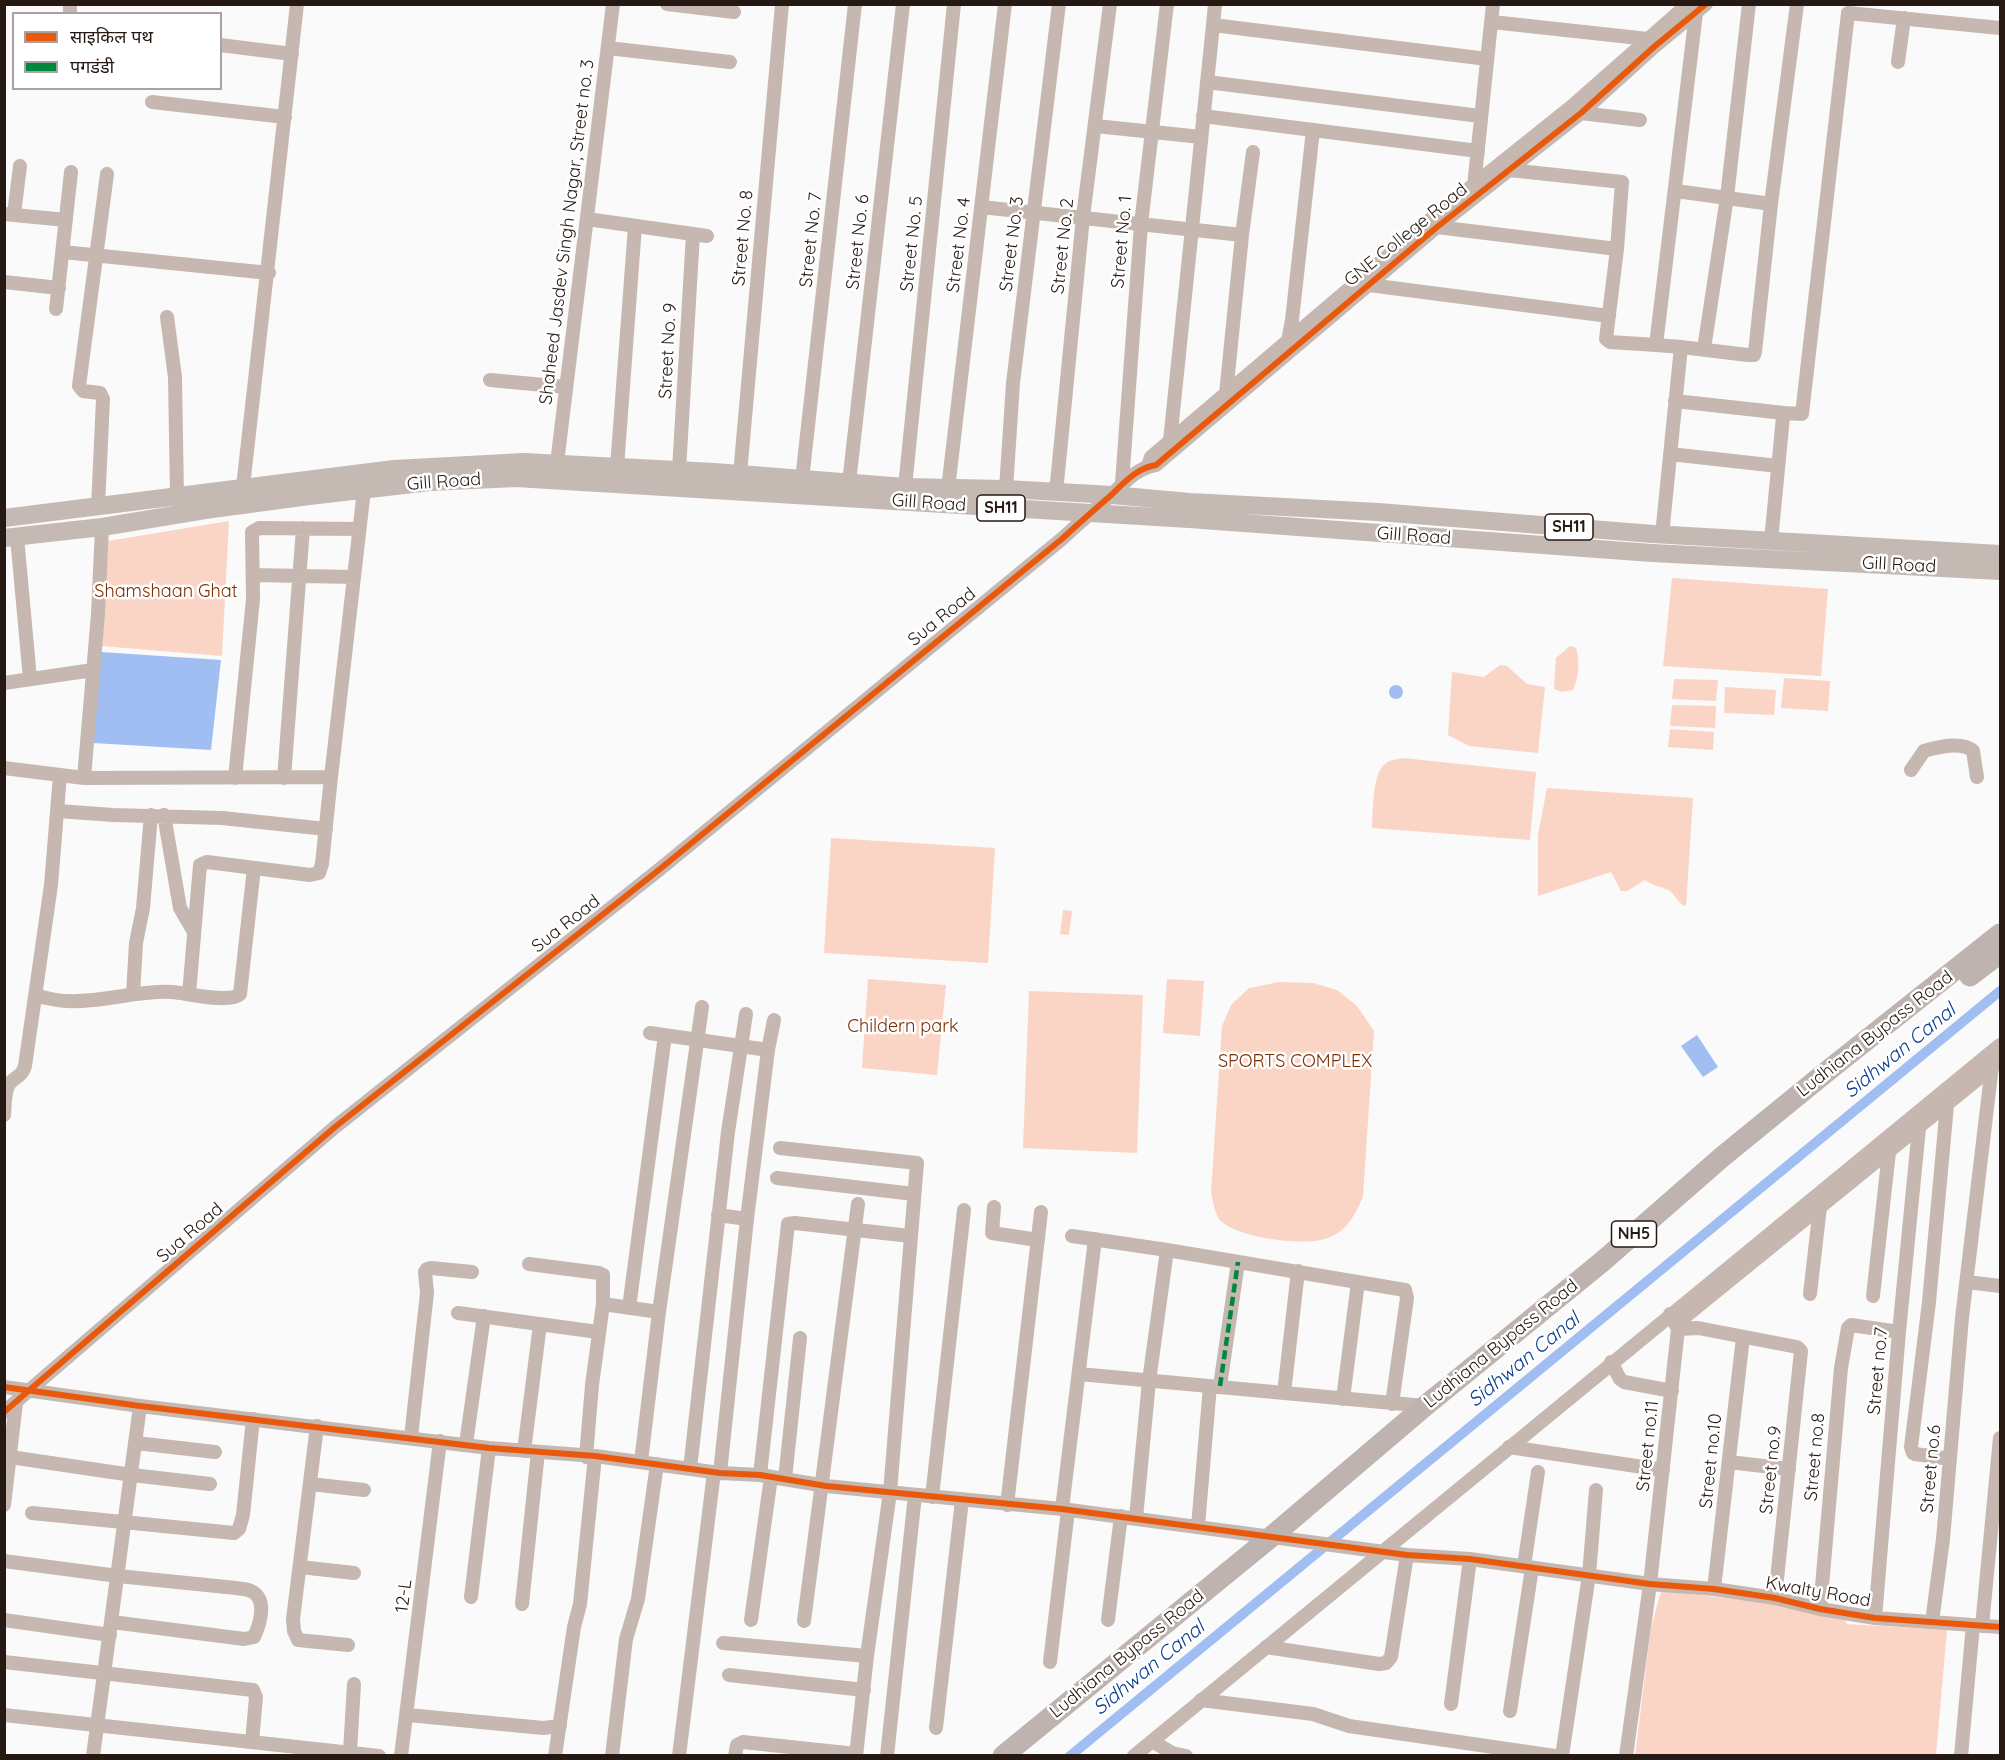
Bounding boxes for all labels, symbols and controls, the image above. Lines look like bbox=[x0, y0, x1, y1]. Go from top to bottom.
legend bbox=[12, 12, 222, 90]
text: साइकिल पथ bbox=[70, 25, 153, 48]
text: पगडंडी bbox=[70, 55, 114, 78]
street label: Shaheed Jasdev Singh Nagar, Street no. 3 bbox=[535, 58, 599, 406]
street label: GNE College Road bbox=[1340, 179, 1472, 291]
street label: Street No. 8 bbox=[728, 189, 758, 287]
street label: Street No. 7 bbox=[795, 191, 827, 289]
street label: Street No. 6 bbox=[842, 193, 874, 291]
street label: Street No. 5 bbox=[896, 195, 928, 293]
street label: Street No. 3 bbox=[995, 195, 1029, 293]
street label: Street No. 1 bbox=[1107, 195, 1137, 289]
street label: Street No. 4 bbox=[942, 196, 976, 294]
street label: Street No. 2 bbox=[1047, 197, 1079, 295]
street label: Street No. 9 bbox=[655, 302, 681, 400]
street label: Gill Road bbox=[406, 469, 482, 495]
street label: Gill Road bbox=[891, 490, 967, 516]
road number: SH11 bbox=[977, 495, 1025, 521]
road number: SH11 bbox=[1545, 514, 1593, 540]
street label: Gill Road bbox=[1376, 523, 1452, 549]
street label: Gill Road bbox=[1861, 552, 1937, 578]
park label: Shamshaan Ghat bbox=[94, 581, 238, 603]
street label: Sua Road bbox=[904, 583, 980, 651]
street label: Sua Road bbox=[528, 891, 604, 957]
street label: Ludhiana Bypass Road bbox=[1793, 966, 1957, 1102]
water label: Sidhwan Canal bbox=[1839, 999, 1961, 1103]
park label: Childern park bbox=[847, 1016, 959, 1038]
park label: SPORTS COMPLEX bbox=[1218, 1051, 1372, 1073]
street label: Sua Road bbox=[152, 1198, 228, 1268]
road number: NH5 bbox=[1612, 1221, 1656, 1247]
street label: Ludhiana Bypass Road bbox=[1420, 1275, 1582, 1413]
water label: Sidhwan Canal bbox=[1463, 1308, 1585, 1412]
street label: Street no.7 bbox=[1863, 1326, 1893, 1416]
street label: Street no.11 bbox=[1632, 1400, 1664, 1492]
street label: Street no.8 bbox=[1800, 1412, 1830, 1502]
street label: Street no.10 bbox=[1695, 1413, 1727, 1509]
street label: Street no.6 bbox=[1916, 1424, 1946, 1514]
street label: Street no.9 bbox=[1756, 1425, 1786, 1515]
street label: Kwalty Road bbox=[1764, 1572, 1872, 1612]
street label: 12-L bbox=[391, 1578, 417, 1614]
street label: Ludhiana Bypass Road bbox=[1046, 1585, 1208, 1723]
water label: Sidhwan Canal bbox=[1088, 1616, 1210, 1720]

